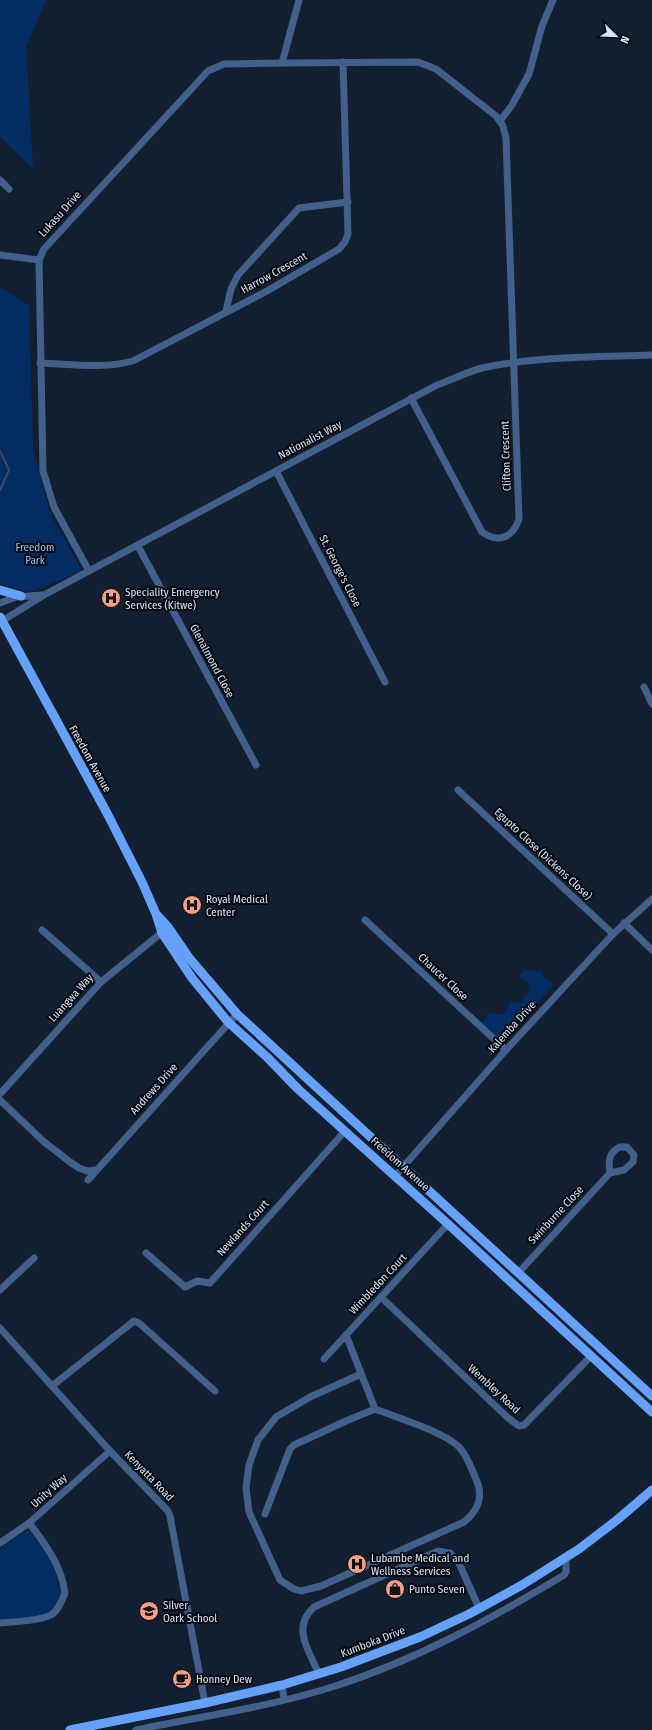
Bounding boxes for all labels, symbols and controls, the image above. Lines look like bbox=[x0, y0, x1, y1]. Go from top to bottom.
north arrow bbox=[596, 16, 636, 56]
text: N bbox=[617, 34, 632, 45]
street label: Lukasu Drive bbox=[36, 188, 84, 240]
street label: Harrow Crescent bbox=[239, 249, 310, 296]
street label: Nationalist Way bbox=[276, 418, 344, 462]
street label: Clifton Crescent bbox=[498, 420, 514, 491]
street label: St. George's Close bbox=[316, 533, 364, 609]
park label: Freedom Park bbox=[16, 541, 54, 567]
place label: Speciality Emergency Services (Kitwe) bbox=[125, 586, 220, 612]
hospital icon: Speciality Emergency Services (Kitwe) bbox=[100, 587, 122, 609]
street label: Glenalmond Close bbox=[187, 622, 237, 700]
street label: Freedom Avenue bbox=[66, 723, 114, 795]
street label: Egupto Close (Dickens Close) bbox=[492, 805, 594, 903]
place label: Royal Medical Center bbox=[206, 893, 268, 919]
hospital icon: Royal Medical Center bbox=[181, 894, 203, 916]
street label: Chaucer Close bbox=[416, 951, 470, 1003]
street label: Luangwa Way bbox=[46, 971, 96, 1025]
street label: Kalemba Drive bbox=[485, 999, 539, 1055]
street label: Andrews Drive bbox=[128, 1061, 180, 1117]
street label: Freedom Avenue bbox=[368, 1134, 432, 1194]
street label: Swinburne Close bbox=[526, 1183, 586, 1247]
street label: Newlands Court bbox=[214, 1197, 272, 1259]
street label: Wimbledon Court bbox=[347, 1251, 410, 1317]
street label: Wembley Road bbox=[465, 1362, 523, 1416]
street label: Kenyatta Road bbox=[122, 1448, 176, 1504]
street label: Unity Way bbox=[28, 1471, 70, 1511]
place label: Lubambe Medical and Wellness Services bbox=[371, 1552, 469, 1578]
hospital icon: Lubambe Medical and Wellness Services bbox=[346, 1553, 368, 1575]
shop icon: Punto Seven bbox=[384, 1578, 406, 1600]
place label: Punto Seven bbox=[409, 1583, 465, 1596]
place label: Silver Oark School bbox=[163, 1599, 217, 1625]
school or university icon: Silver Oark School bbox=[138, 1600, 160, 1622]
street label: Kumboka Drive bbox=[339, 1624, 407, 1660]
cafe icon: Honney Dew bbox=[171, 1668, 193, 1690]
place label: Honney Dew bbox=[196, 1673, 252, 1686]

